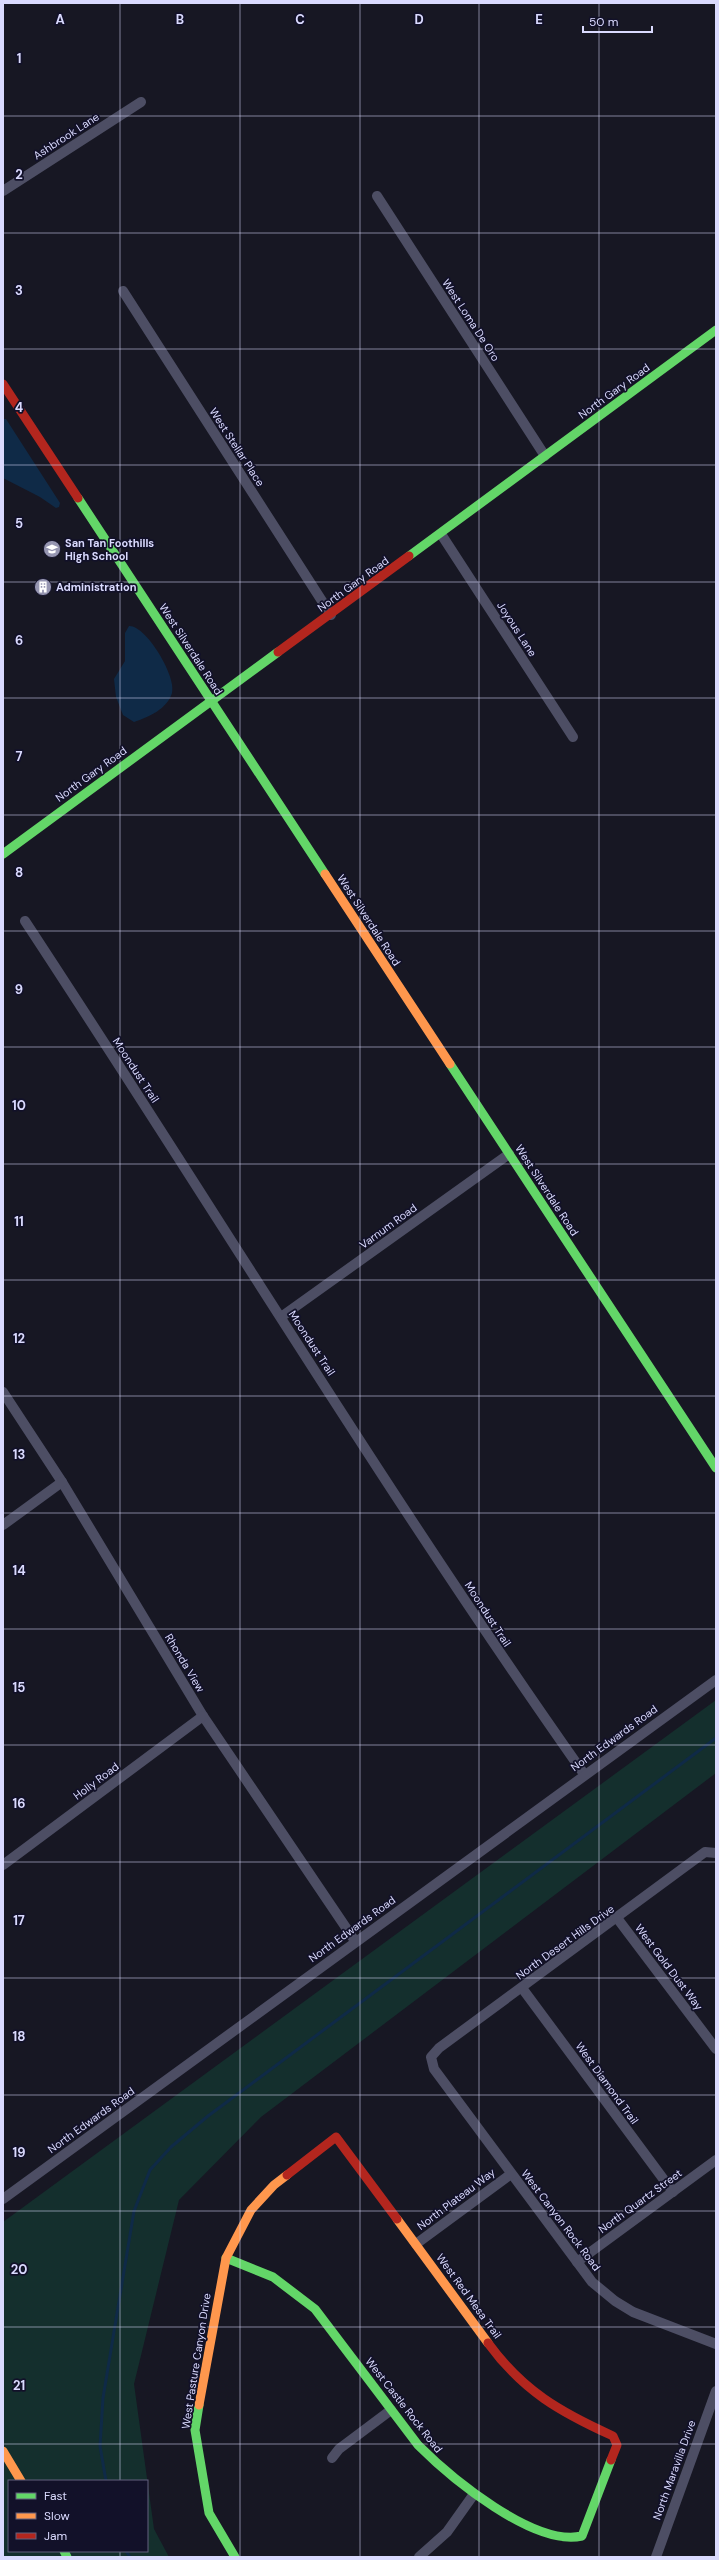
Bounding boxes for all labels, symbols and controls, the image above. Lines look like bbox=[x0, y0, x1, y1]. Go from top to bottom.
scale bar bbox=[583, 8, 652, 34]
text: A bbox=[55, 11, 65, 28]
text: B bbox=[176, 11, 184, 28]
text: C bbox=[295, 11, 305, 28]
text: D bbox=[414, 11, 424, 28]
text: E bbox=[535, 11, 543, 28]
text: 50 m bbox=[589, 14, 618, 30]
text: 1 bbox=[17, 50, 21, 67]
street label: Ashbrook Lane bbox=[30, 109, 102, 163]
text: 2 bbox=[15, 166, 23, 183]
street label: West Loma De Oro bbox=[439, 276, 503, 364]
text: 3 bbox=[15, 282, 23, 299]
street label: North Gary Road bbox=[576, 360, 652, 422]
text: 4 bbox=[15, 399, 23, 416]
street label: West Stellar Place bbox=[206, 405, 268, 489]
text: 5 bbox=[15, 515, 23, 532]
place label: San Tan Foothills High School bbox=[65, 536, 154, 563]
school or university icon: San Tan Foothills High School bbox=[42, 539, 62, 559]
street label: North Gary Road bbox=[315, 553, 391, 615]
building icon: Administration bbox=[33, 577, 53, 597]
place label: Administration bbox=[56, 580, 137, 594]
street label: Joyous Lane bbox=[494, 599, 540, 659]
street label: West Silverdale Road bbox=[156, 601, 226, 697]
text: 6 bbox=[15, 632, 23, 649]
street label: North Gary Road bbox=[53, 743, 129, 805]
text: 7 bbox=[16, 748, 23, 765]
text: 8 bbox=[15, 864, 23, 881]
street label: West Silverdale Road bbox=[334, 872, 404, 968]
text: 9 bbox=[15, 981, 23, 998]
street label: Moondust Trail bbox=[110, 1035, 162, 1105]
text: 10 bbox=[12, 1097, 26, 1114]
street label: West Silverdale Road bbox=[512, 1142, 582, 1238]
street label: Varnum Road bbox=[356, 1200, 420, 1252]
text: 11 bbox=[14, 1213, 24, 1230]
street label: Moondust Trail bbox=[286, 1308, 338, 1378]
text: 12 bbox=[13, 1330, 25, 1347]
text: 13 bbox=[13, 1446, 25, 1463]
text: 14 bbox=[12, 1562, 26, 1579]
street label: Moondust Trail bbox=[462, 1579, 514, 1649]
street label: Rhonda View bbox=[162, 1631, 208, 1695]
text: 15 bbox=[13, 1679, 25, 1696]
street label: North Edwards Road bbox=[568, 1702, 660, 1774]
street label: Holly Road bbox=[70, 1759, 122, 1803]
text: 16 bbox=[13, 1795, 25, 1812]
street label: North Edwards Road bbox=[306, 1893, 398, 1965]
street label: North Desert Hills Drive bbox=[513, 1902, 617, 1982]
text: 17 bbox=[13, 1912, 25, 1929]
street label: West Gold Dust Way bbox=[632, 1921, 706, 2013]
text: 18 bbox=[13, 2028, 25, 2045]
street label: West Diamond Trail bbox=[572, 2039, 642, 2127]
street label: North Edwards Road bbox=[45, 2084, 137, 2156]
text: 19 bbox=[13, 2144, 26, 2161]
street label: North Plateau Way bbox=[414, 2165, 498, 2233]
street label: North Quartz Street bbox=[595, 2166, 685, 2236]
street label: West Canyon Rock Road bbox=[518, 2167, 604, 2274]
street label: West Red Mesa Trail bbox=[433, 2251, 505, 2341]
text: 20 bbox=[11, 2261, 27, 2278]
street label: West Pasture Canyon Drive bbox=[178, 2292, 214, 2430]
street label: West Castle Rock Road bbox=[362, 2355, 446, 2456]
text: 21 bbox=[13, 2377, 25, 2394]
street label: North Maravilla Drive bbox=[649, 2418, 699, 2522]
legend bbox=[8, 2480, 148, 2552]
text: Fast bbox=[44, 2488, 67, 2504]
text: Slow bbox=[44, 2508, 70, 2524]
text: Jam bbox=[44, 2528, 67, 2544]

